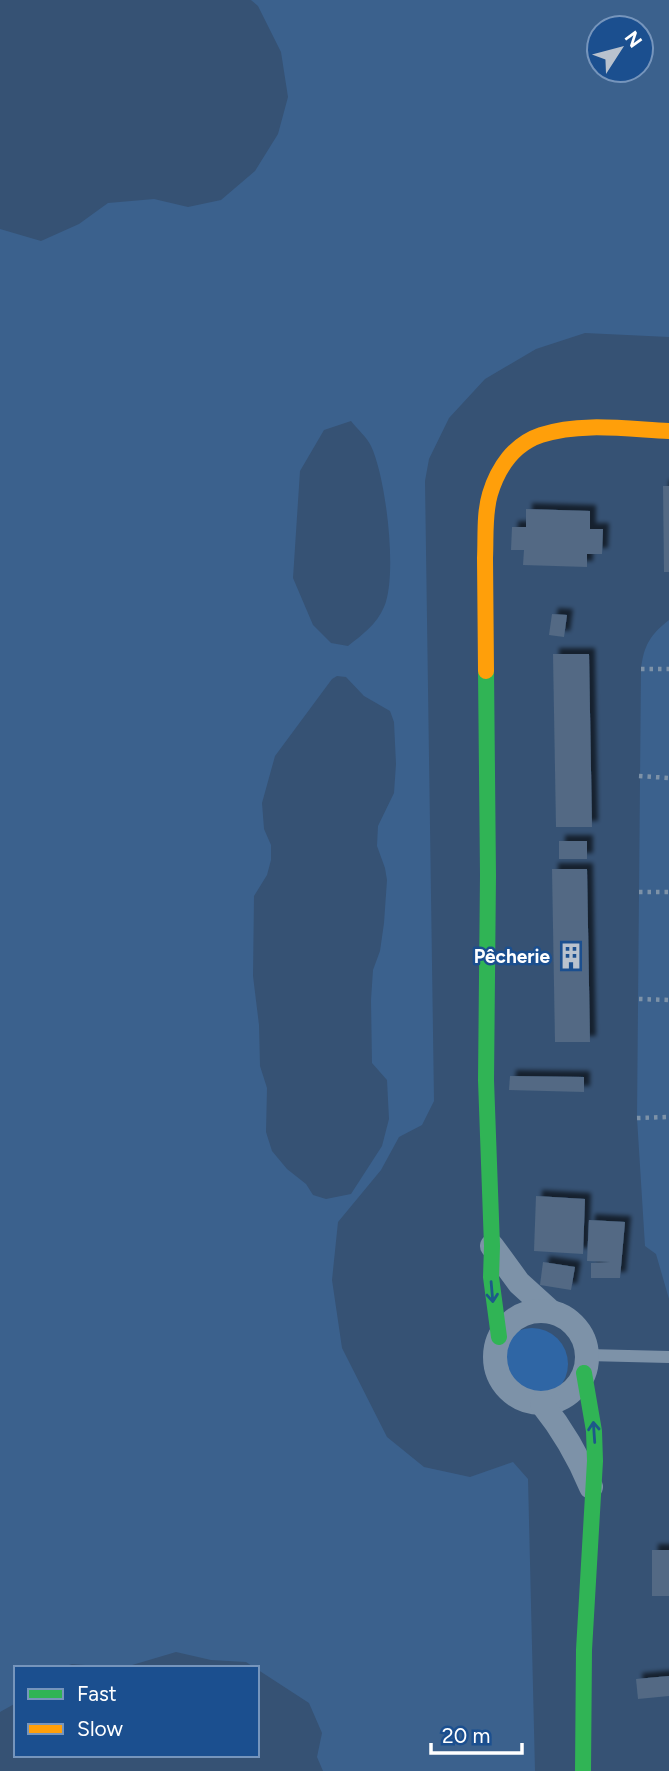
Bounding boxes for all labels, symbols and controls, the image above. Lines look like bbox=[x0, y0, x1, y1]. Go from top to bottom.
north arrow bbox=[585, 14, 655, 84]
text: N bbox=[620, 27, 647, 52]
building icon: Pêcherie bbox=[556, 941, 586, 971]
place label: Pêcherie bbox=[474, 945, 550, 968]
one-way arrow bbox=[486, 1280, 499, 1303]
one-way arrow bbox=[587, 1420, 600, 1443]
legend bbox=[14, 1666, 259, 1757]
text: Fast bbox=[77, 1681, 117, 1706]
scale bar bbox=[431, 1712, 522, 1756]
text: Slow bbox=[77, 1716, 123, 1741]
text: 20 m bbox=[442, 1723, 490, 1748]

